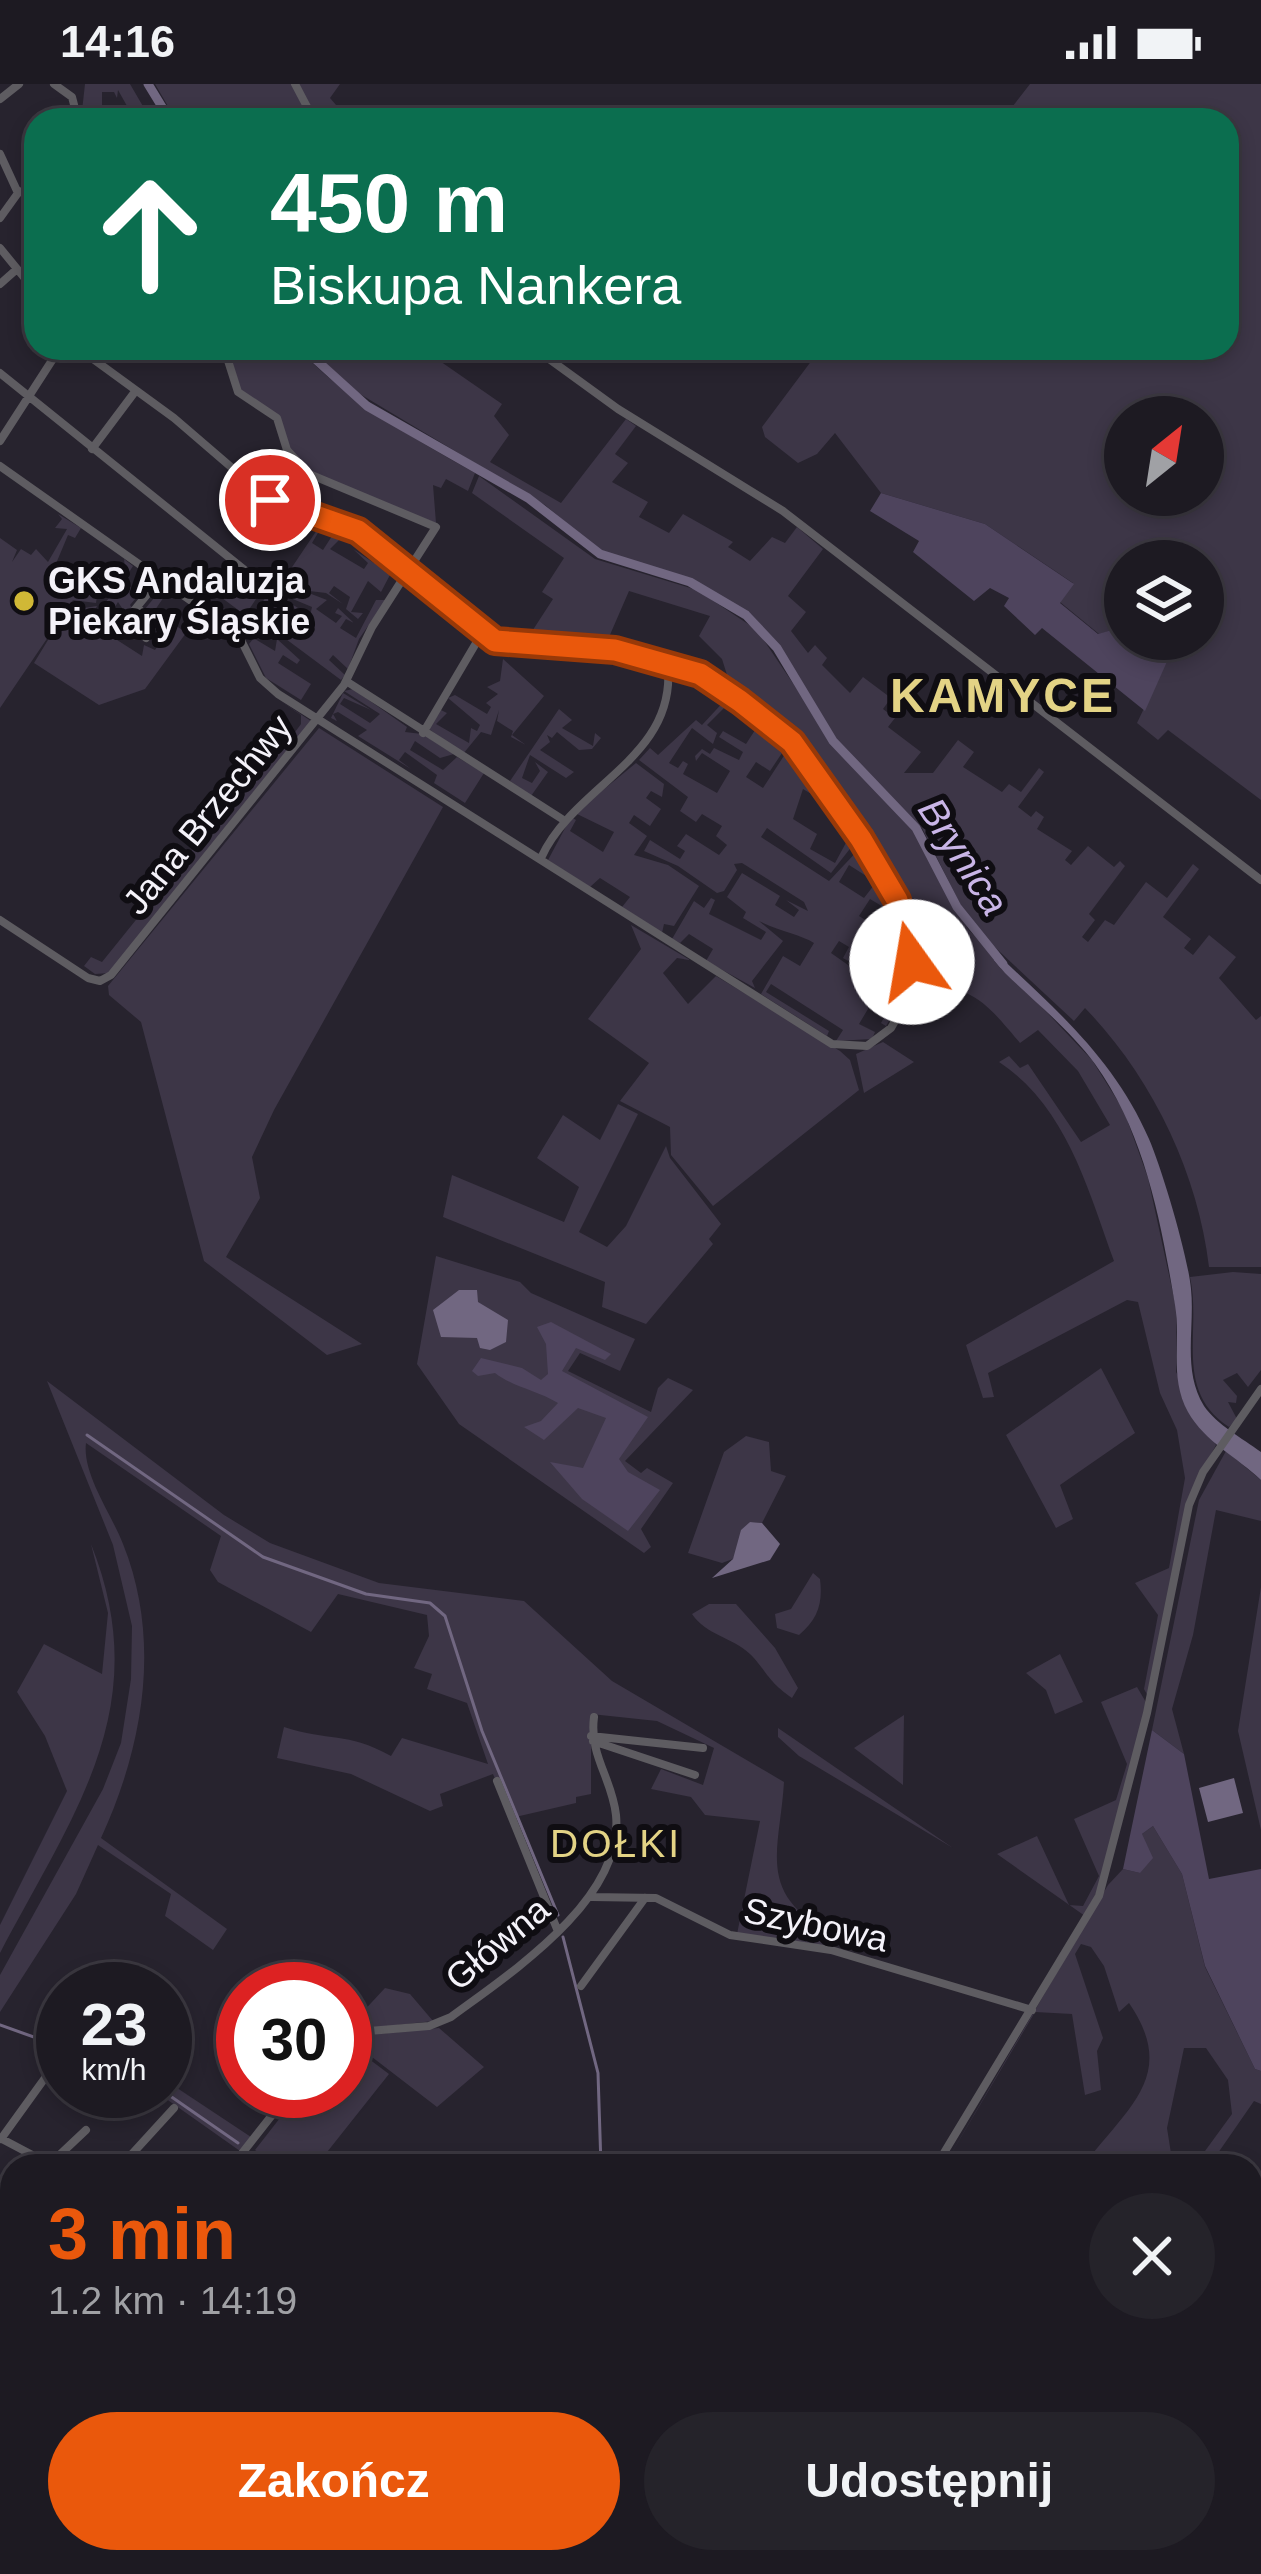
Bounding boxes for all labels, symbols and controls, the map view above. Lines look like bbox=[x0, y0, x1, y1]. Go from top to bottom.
text: 14:16 bbox=[60, 16, 175, 67]
icon: ahead bbox=[72, 156, 228, 312]
text: 450 m bbox=[270, 156, 508, 250]
text: Biskupa Nankera bbox=[270, 255, 681, 315]
north arrow bbox=[1104, 396, 1224, 516]
map controls bbox=[1104, 396, 1224, 660]
pin bbox=[219, 449, 321, 551]
icon: arrive bbox=[237, 467, 303, 533]
button: layers bbox=[1104, 540, 1224, 660]
place label: GKS Andaluzja Piekary Śląskie bbox=[48, 560, 310, 642]
marker: GKS Andaluzja Piekary Śląskie bbox=[11, 588, 37, 614]
district label: KAMYCE bbox=[890, 669, 1116, 722]
street label: Jana Brzechwy bbox=[115, 707, 300, 922]
water label: Brynica bbox=[910, 790, 1017, 923]
position arrow bbox=[849, 899, 975, 1025]
district label: DOŁKI bbox=[550, 1822, 682, 1865]
street label: Główna bbox=[437, 1888, 558, 1998]
street label: Szybowa bbox=[740, 1889, 893, 1960]
speed limit sign: 30 bbox=[216, 1962, 372, 2118]
text: 23 bbox=[81, 1991, 147, 2058]
text: km/h bbox=[81, 2053, 147, 2086]
button: close bbox=[1089, 2193, 1215, 2319]
text: 3 min bbox=[48, 2194, 236, 2274]
text: 1.2 km · 14:19 bbox=[48, 2279, 297, 2322]
button: Zakończ bbox=[48, 2412, 620, 2550]
button: Udostępnij bbox=[644, 2412, 1215, 2550]

